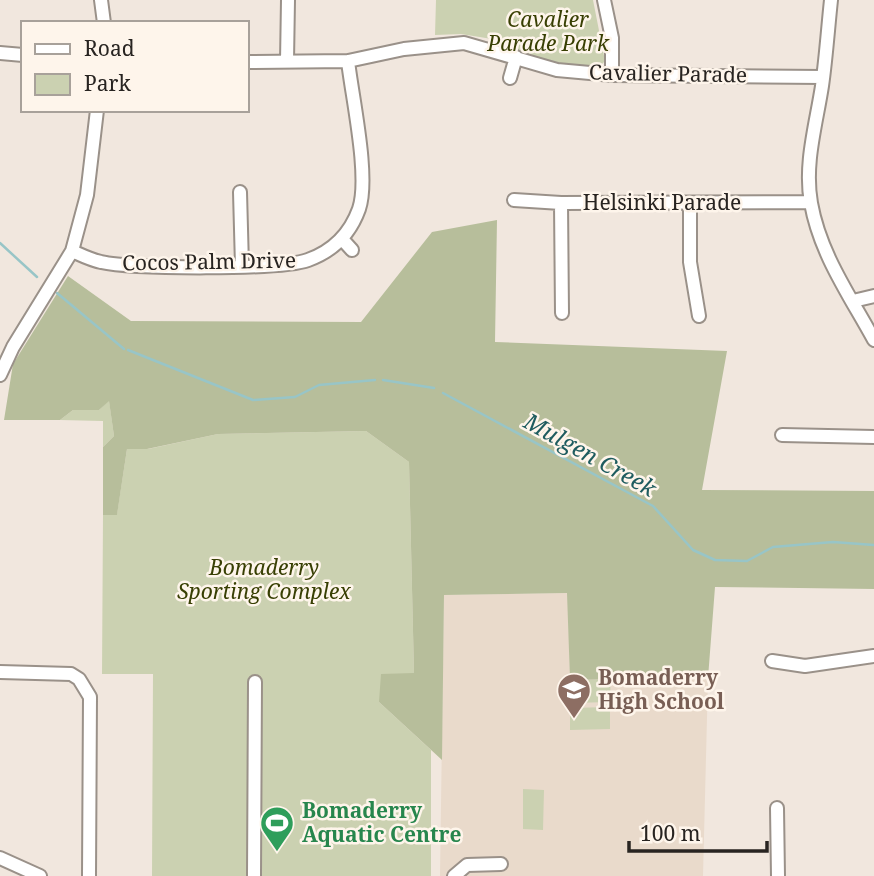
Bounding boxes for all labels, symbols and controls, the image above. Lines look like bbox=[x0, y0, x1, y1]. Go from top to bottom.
park label: Cavalier Parade Park bbox=[486, 5, 610, 57]
legend bbox=[21, 21, 248, 112]
text: Road bbox=[84, 34, 135, 62]
street label: Cavalier Parade bbox=[589, 58, 747, 88]
text: Park bbox=[84, 69, 131, 97]
street label: Helsinki Parade bbox=[583, 188, 741, 216]
street label: Cocos Palm Drive bbox=[122, 245, 296, 277]
water label: Mulgen Creek bbox=[518, 404, 663, 504]
park label: Bomaderry Sporting Complex bbox=[177, 553, 351, 605]
place label: Bomaderry High School bbox=[598, 663, 725, 715]
school or university icon: Bomaderry High School bbox=[555, 671, 593, 720]
place label: Bomaderry Aquatic Centre bbox=[302, 796, 462, 848]
sports icon: Bomaderry Aquatic Centre bbox=[258, 804, 296, 853]
scale bar bbox=[629, 810, 767, 854]
text: 100 m bbox=[640, 819, 701, 847]

